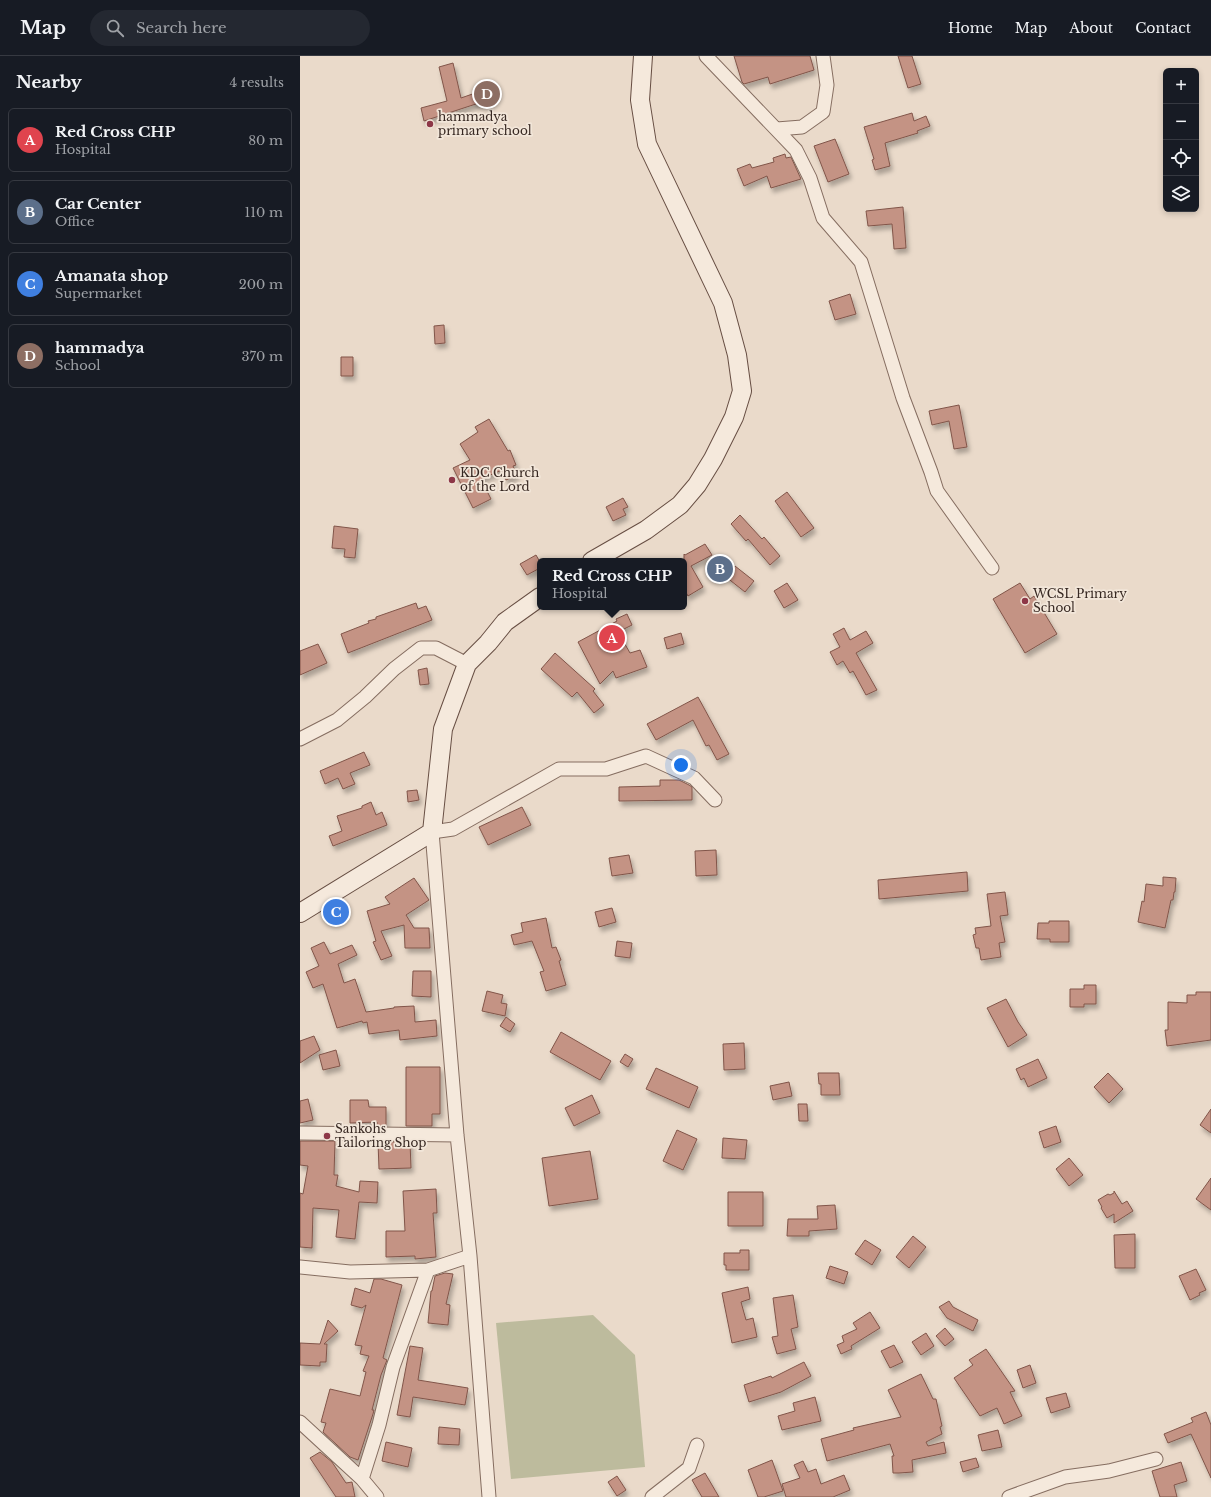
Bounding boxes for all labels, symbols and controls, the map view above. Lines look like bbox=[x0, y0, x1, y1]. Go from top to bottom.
search box bbox=[90, 10, 370, 46]
text: Map bbox=[20, 16, 66, 39]
icon: search bbox=[104, 17, 126, 39]
text: Search here bbox=[136, 18, 227, 37]
text: Home bbox=[948, 19, 993, 37]
text: Map bbox=[1015, 19, 1047, 37]
text: About bbox=[1069, 19, 1113, 37]
text: Contact bbox=[1135, 19, 1191, 37]
map controls bbox=[1163, 68, 1199, 212]
button: + bbox=[1163, 68, 1199, 104]
text: Nearby bbox=[16, 72, 82, 93]
text: 4 results bbox=[230, 74, 284, 91]
pin: D bbox=[474, 79, 500, 109]
button: − bbox=[1163, 104, 1199, 140]
place label: hammadya primary school bbox=[438, 109, 532, 138]
marker: hammadya primary school bbox=[425, 119, 435, 129]
text: Red Cross CHP bbox=[55, 122, 175, 141]
text: A bbox=[25, 132, 35, 149]
text: 80 m bbox=[248, 132, 283, 149]
button: locate bbox=[1163, 140, 1199, 176]
text: Hospital bbox=[55, 141, 111, 158]
button: layers bbox=[1163, 176, 1199, 212]
text: Car Center bbox=[55, 194, 141, 213]
text: B bbox=[25, 204, 35, 221]
text: 110 m bbox=[244, 204, 283, 221]
text: Office bbox=[55, 213, 94, 230]
text: Amanata shop bbox=[55, 266, 168, 285]
text: C bbox=[25, 276, 35, 293]
text: 200 m bbox=[239, 276, 283, 293]
text: Supermarket bbox=[55, 285, 142, 302]
text: hammadya bbox=[55, 338, 144, 357]
text: D bbox=[24, 348, 36, 365]
text: 370 m bbox=[242, 348, 283, 365]
text: School bbox=[55, 357, 101, 374]
place label: KDC Church of the Lord bbox=[460, 465, 539, 494]
marker: KDC Church of the Lord bbox=[447, 475, 457, 485]
pin: B bbox=[707, 554, 733, 584]
popup bbox=[537, 558, 687, 610]
text: Red Cross CHP bbox=[552, 566, 672, 585]
text: Hospital bbox=[552, 585, 608, 602]
place label: WCSL Primary School bbox=[1032, 586, 1127, 615]
marker: WCSL Primary School bbox=[1020, 596, 1030, 606]
pin: A bbox=[599, 623, 625, 653]
your location bbox=[671, 755, 691, 775]
pin: C bbox=[323, 897, 349, 927]
place label: Sankohs Tailoring Shop bbox=[335, 1121, 426, 1150]
marker: Sankohs Tailoring Shop bbox=[322, 1131, 332, 1141]

